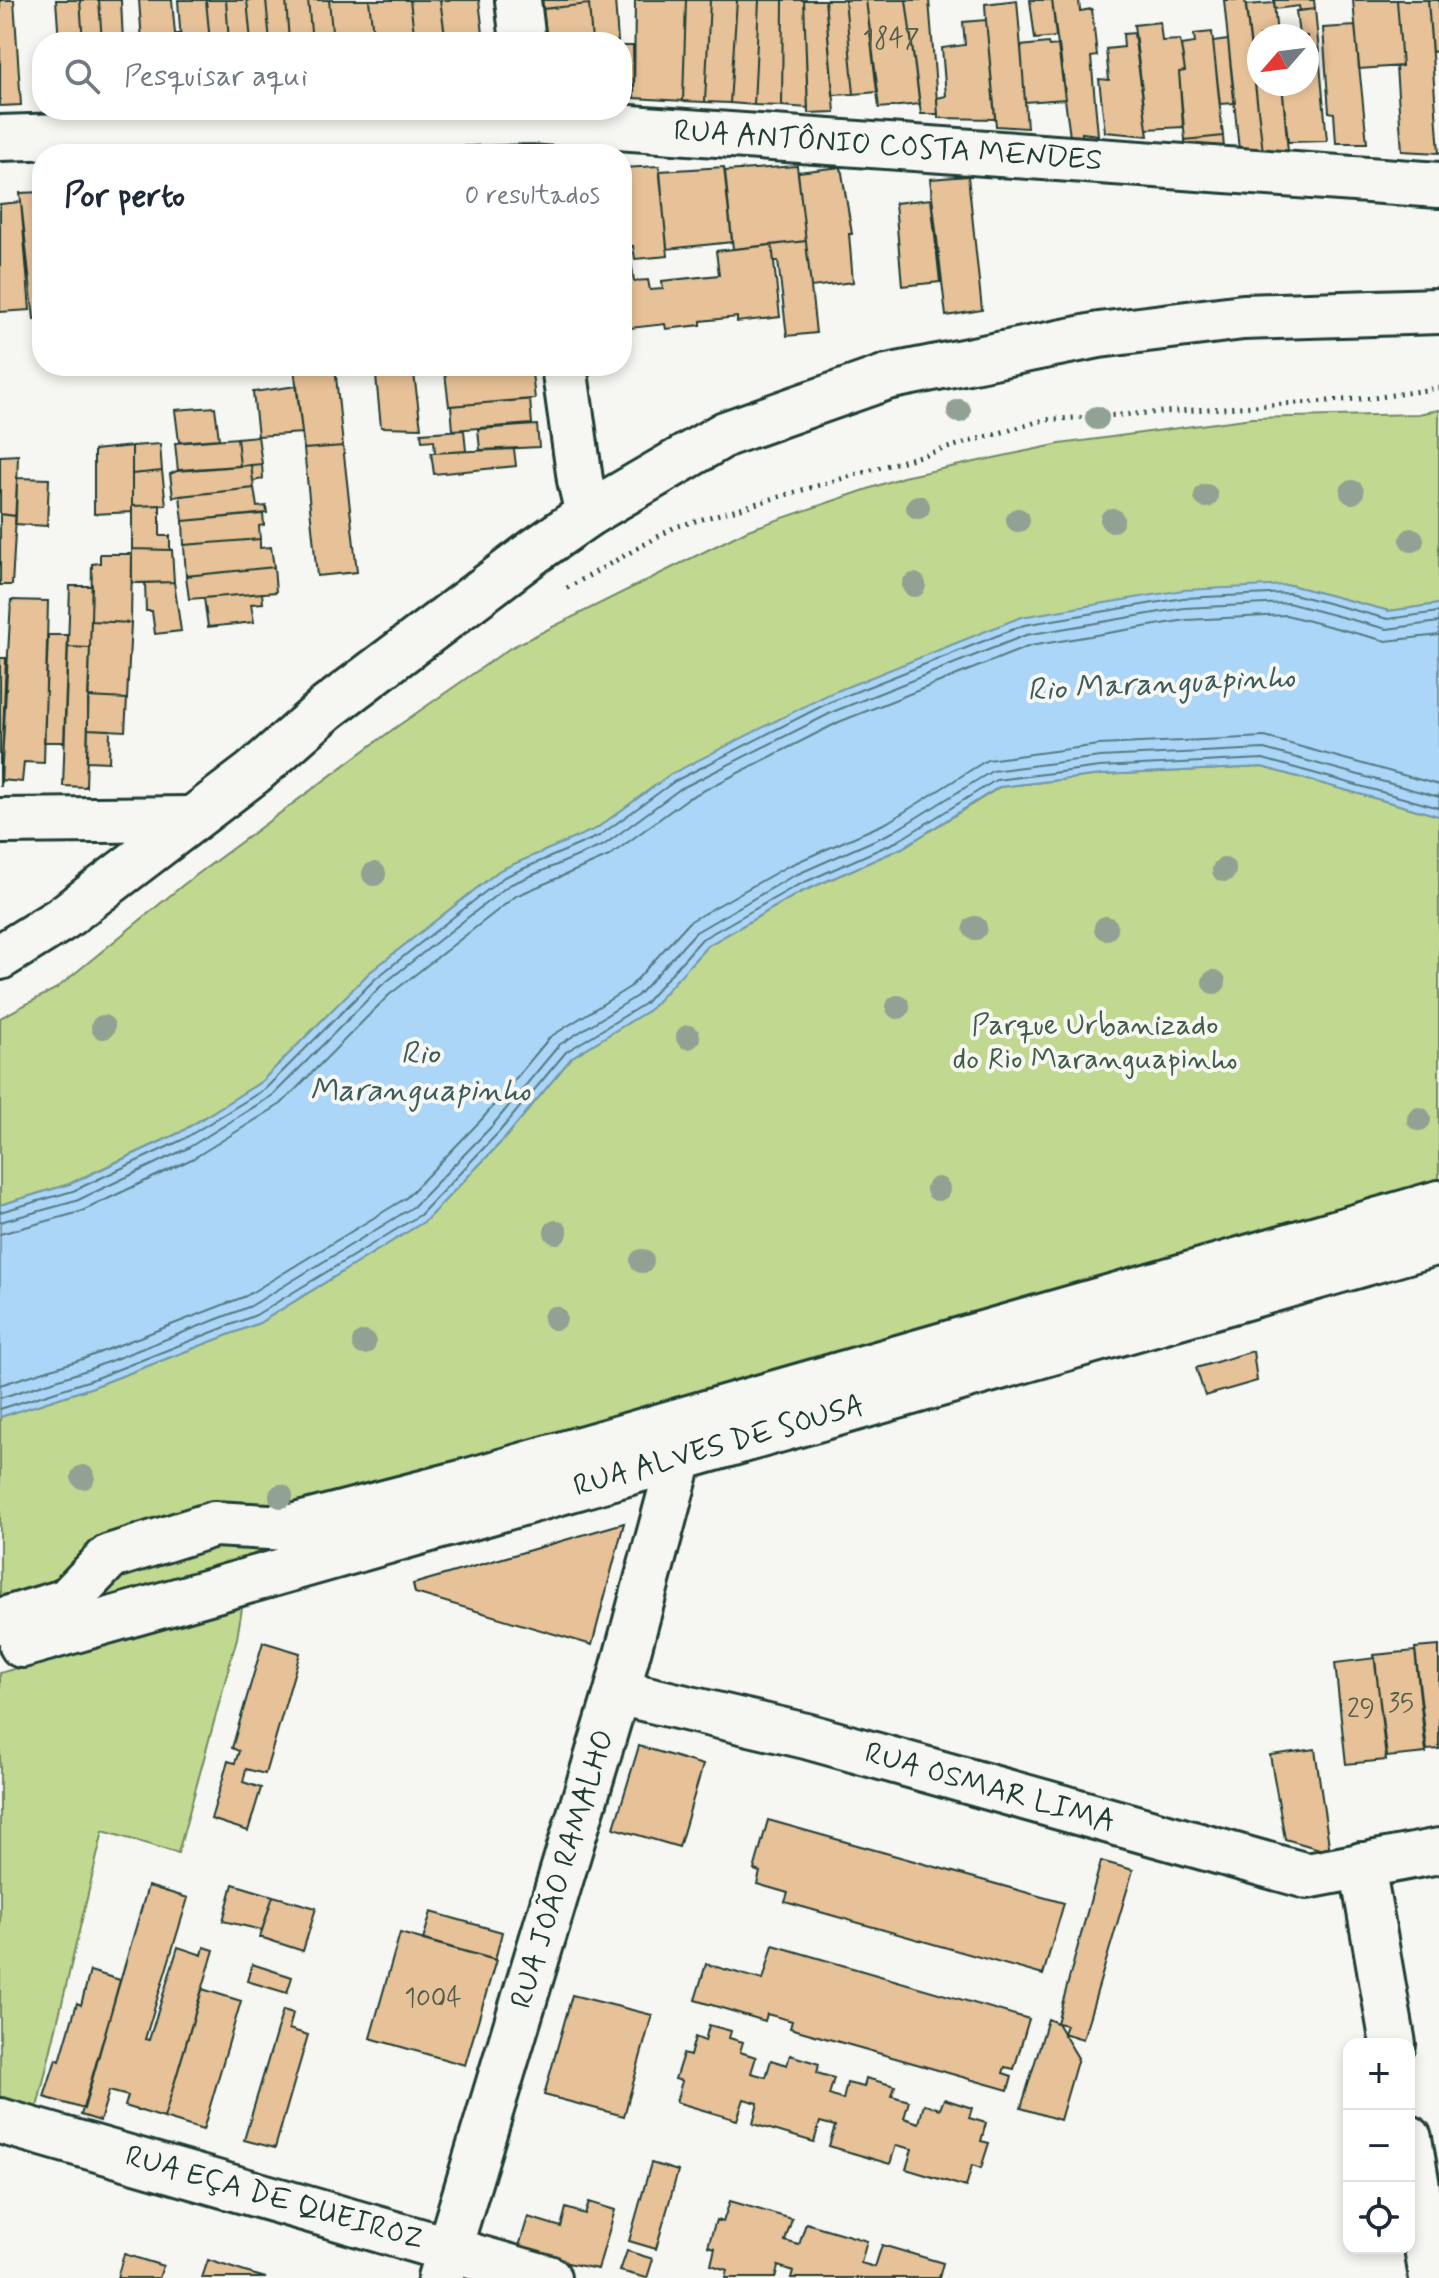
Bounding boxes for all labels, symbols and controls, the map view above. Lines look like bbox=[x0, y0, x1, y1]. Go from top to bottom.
house number: 1847 bbox=[863, 23, 919, 57]
north arrow bbox=[1247, 24, 1319, 96]
search box bbox=[32, 32, 632, 120]
icon: search bbox=[60, 54, 104, 98]
text: Pesquisar aqui bbox=[124, 57, 308, 96]
street label: RUA ANTÔNIO COSTA MENDES bbox=[672, 112, 1104, 180]
text: Por perto bbox=[64, 174, 185, 219]
text: 0 resultados bbox=[465, 179, 600, 213]
water label: Rio Maranguapinho bbox=[1026, 656, 1297, 712]
park label: Parque Urbanizado do Rio Maranguapinho bbox=[953, 1006, 1237, 1079]
water label: Rio Maranguapinho bbox=[310, 1033, 531, 1112]
street label: RUA ALVES DE SOUSA bbox=[569, 1386, 869, 1506]
house number: 35 bbox=[1388, 1687, 1414, 1721]
house number: 29 bbox=[1347, 1693, 1375, 1727]
street label: RUA JOÃO RAMALHO bbox=[502, 1725, 624, 2013]
street label: RUA OSMAR LIMA bbox=[860, 1734, 1120, 1842]
house number: 1004 bbox=[404, 1982, 462, 2016]
map controls bbox=[1343, 2038, 1415, 2254]
button: + bbox=[1343, 2038, 1415, 2110]
button: − bbox=[1343, 2110, 1415, 2182]
street label: RUA EÇA DE QUEIROZ bbox=[121, 2137, 428, 2259]
button: locate bbox=[1343, 2182, 1415, 2254]

